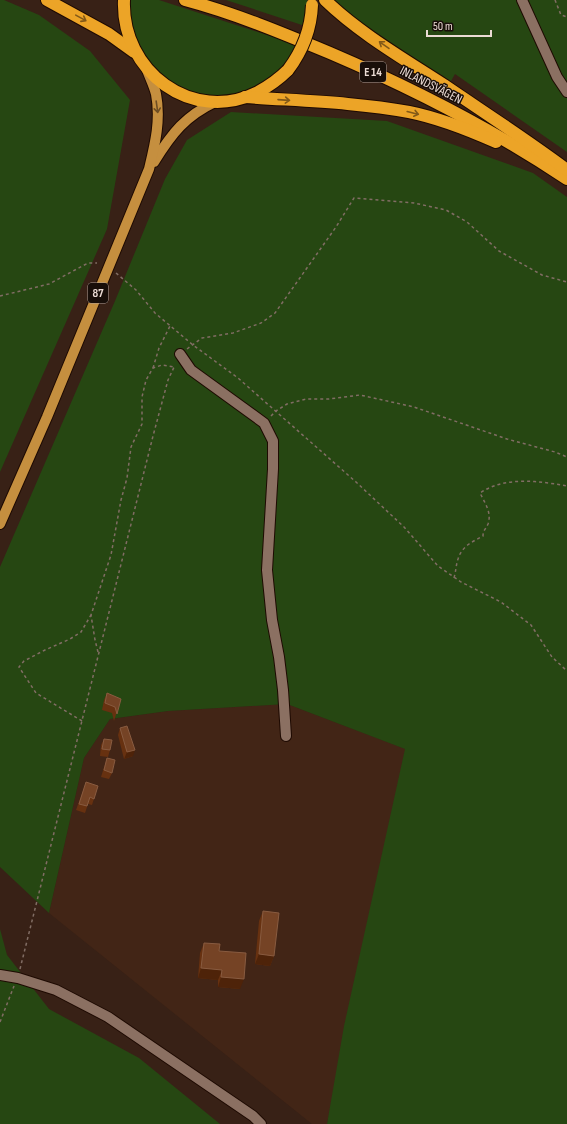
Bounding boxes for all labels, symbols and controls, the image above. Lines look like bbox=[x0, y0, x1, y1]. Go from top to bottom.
scale bar bbox=[427, 12, 491, 38]
one-way arrow bbox=[75, 15, 87, 23]
text: 50 m bbox=[433, 19, 453, 34]
one-way arrow bbox=[379, 41, 390, 49]
road number: E 14 bbox=[360, 62, 386, 82]
street label: INLANDSVÄGEN bbox=[397, 63, 465, 107]
one-way arrow bbox=[277, 96, 290, 103]
one-way arrow bbox=[153, 100, 161, 113]
one-way arrow bbox=[406, 110, 419, 118]
road number: 87 bbox=[88, 283, 108, 303]

